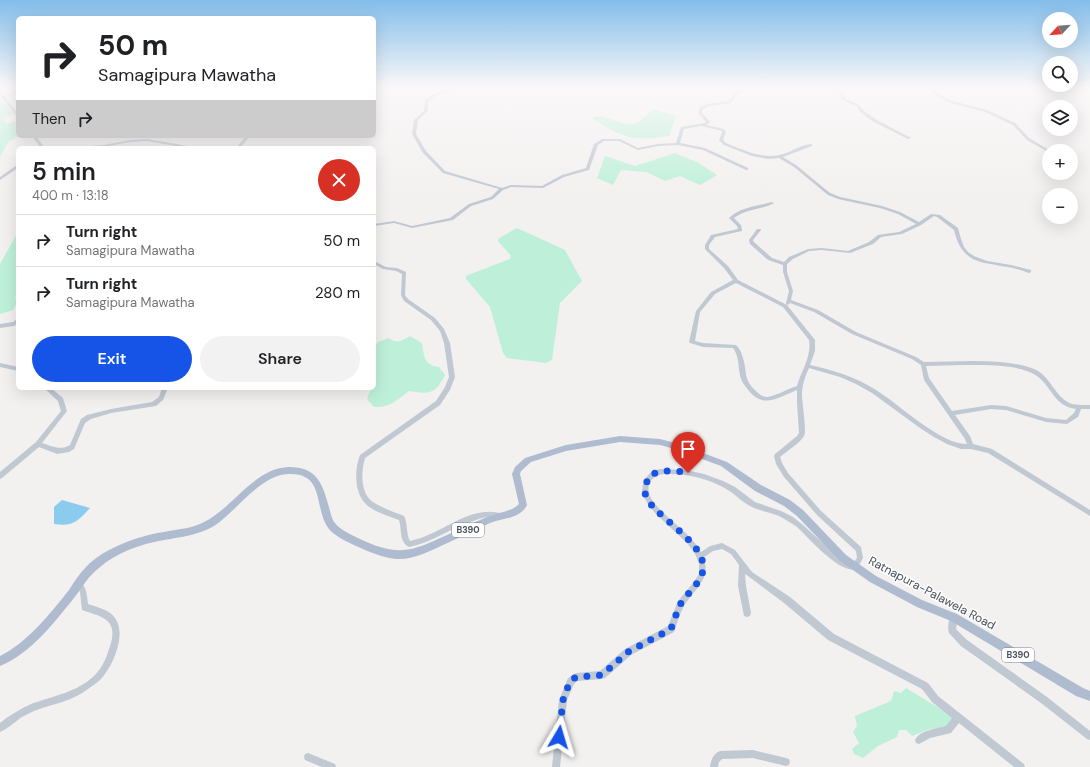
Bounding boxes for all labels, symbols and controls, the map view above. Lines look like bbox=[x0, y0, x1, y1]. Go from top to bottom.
north arrow bbox=[1042, 12, 1078, 48]
map controls bbox=[1042, 12, 1078, 224]
text: 50 m bbox=[98, 27, 168, 64]
icon: right bbox=[32, 32, 84, 84]
button: search bbox=[1042, 56, 1078, 92]
text: Samagipura Mawatha bbox=[98, 63, 276, 87]
button: layers bbox=[1042, 100, 1078, 136]
icon: right bbox=[74, 108, 96, 130]
text: Then bbox=[32, 109, 66, 129]
button: + bbox=[1042, 144, 1078, 180]
text: 5 min bbox=[32, 156, 96, 187]
button: close bbox=[318, 159, 360, 201]
text: 400 m · 13:18 bbox=[32, 187, 109, 204]
button: − bbox=[1042, 188, 1078, 224]
text: Turn right bbox=[66, 222, 137, 242]
icon: right bbox=[32, 230, 54, 252]
text: 50 m bbox=[323, 231, 360, 251]
text: Samagipura Mawatha bbox=[66, 242, 195, 259]
text: Turn right bbox=[66, 274, 137, 294]
icon: right bbox=[32, 282, 54, 304]
text: 280 m bbox=[315, 283, 360, 303]
text: Samagipura Mawatha bbox=[66, 294, 195, 311]
button: Exit bbox=[32, 336, 192, 382]
button: Share bbox=[200, 336, 360, 382]
pin bbox=[671, 432, 705, 473]
icon: arrive bbox=[677, 438, 699, 460]
road number: B390 bbox=[452, 523, 484, 537]
street label: Ratnapura-Palawela Road bbox=[866, 553, 998, 633]
road number: B390 bbox=[1002, 648, 1034, 662]
position arrow bbox=[538, 716, 580, 758]

